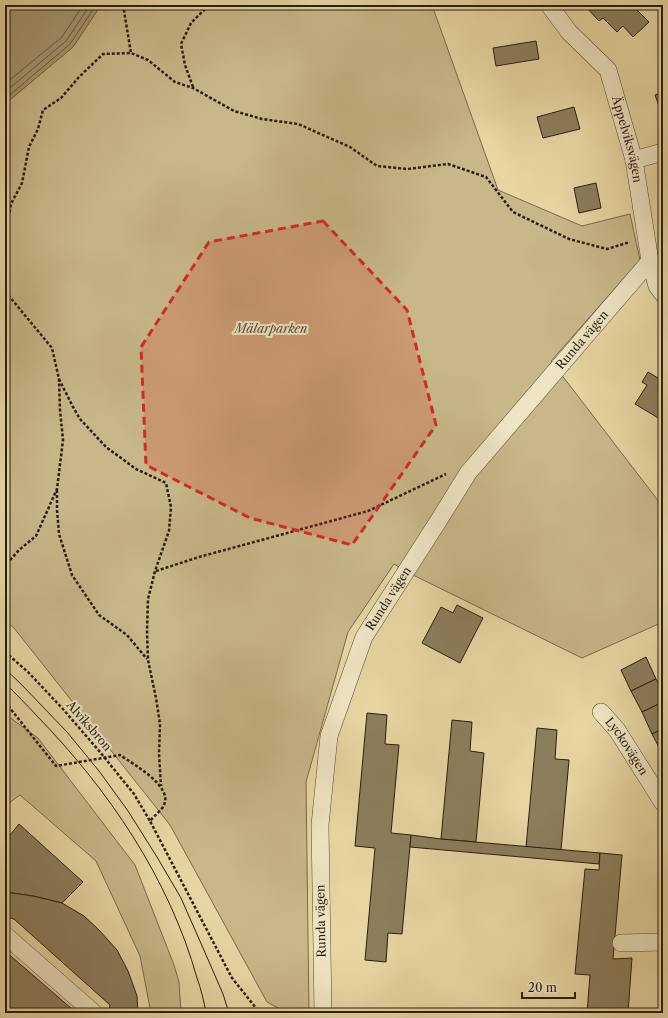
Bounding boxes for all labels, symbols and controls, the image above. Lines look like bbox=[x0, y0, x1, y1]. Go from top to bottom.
street label: Äppelviksvägen bbox=[609, 93, 646, 184]
street label: Runda vägen bbox=[552, 307, 612, 372]
park label: Mälarparken bbox=[233, 321, 307, 336]
street label: Runda vägen bbox=[362, 563, 414, 633]
street label: Alviksbron bbox=[63, 697, 116, 754]
street label: Lyckovägen bbox=[602, 714, 652, 778]
street label: Runda vägen bbox=[312, 884, 329, 958]
scale bar bbox=[522, 974, 575, 1000]
text: 20 m bbox=[528, 980, 557, 995]

